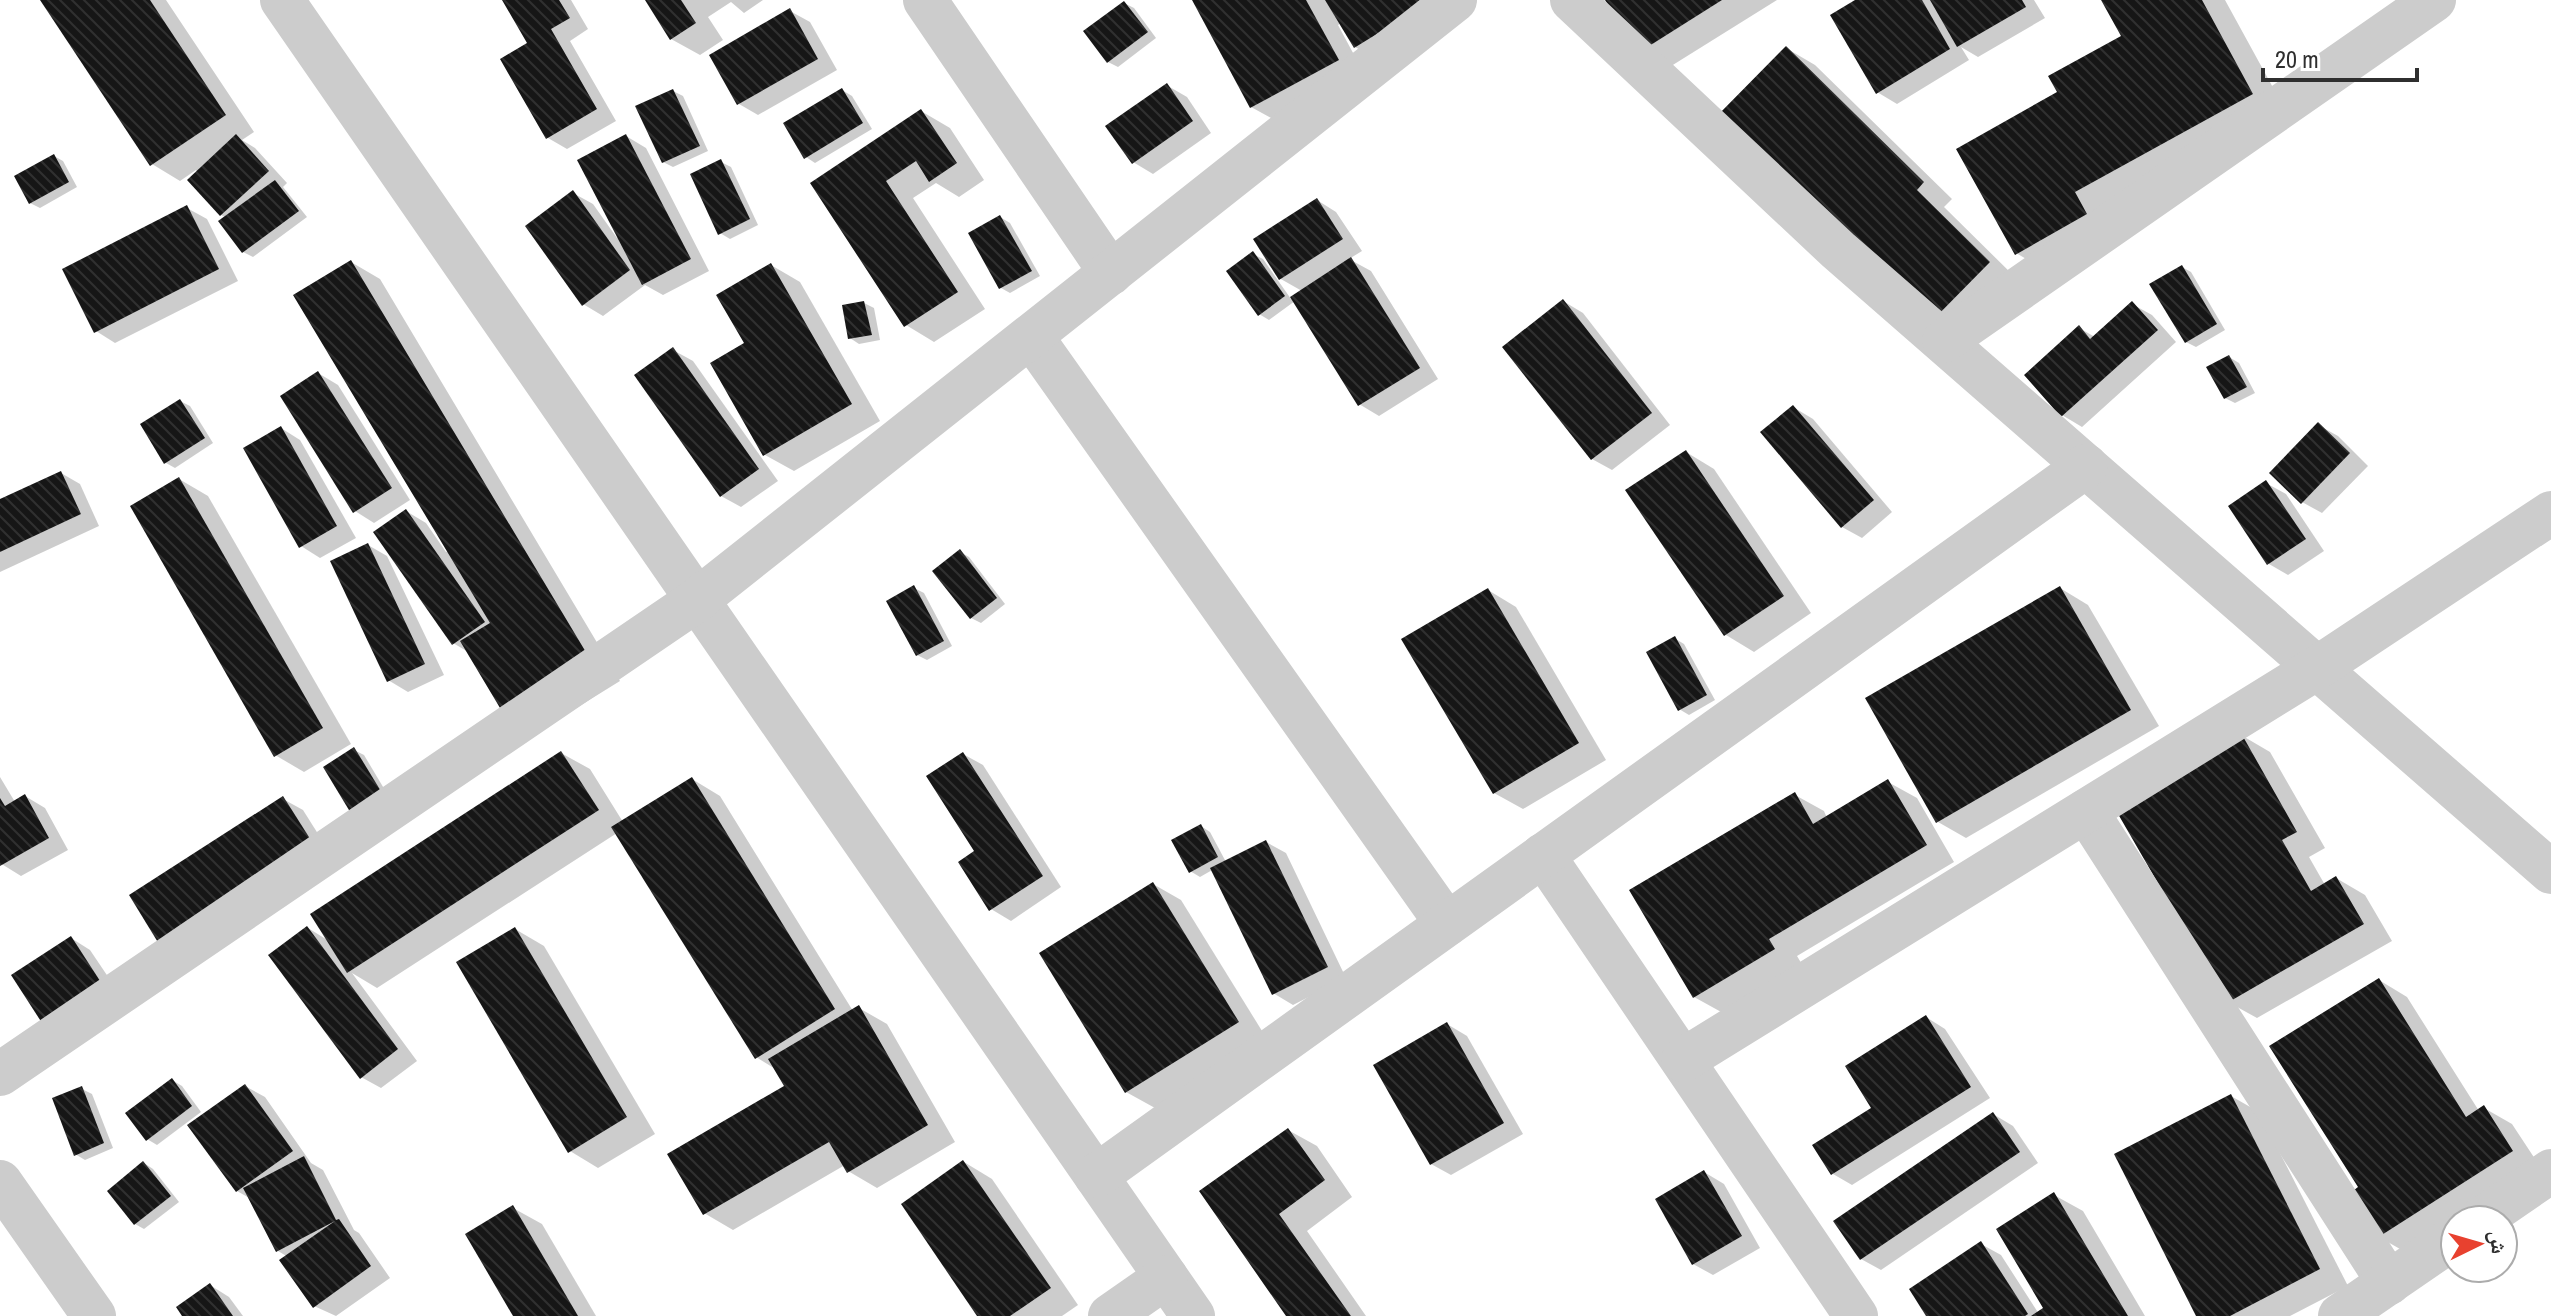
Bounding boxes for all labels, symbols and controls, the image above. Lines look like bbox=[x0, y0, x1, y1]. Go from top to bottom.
scale bar bbox=[2263, 32, 2417, 82]
text: 20 m bbox=[2275, 43, 2319, 75]
north arrow bbox=[2439, 1204, 2519, 1284]
text: ش bbox=[2483, 1229, 2515, 1255]

